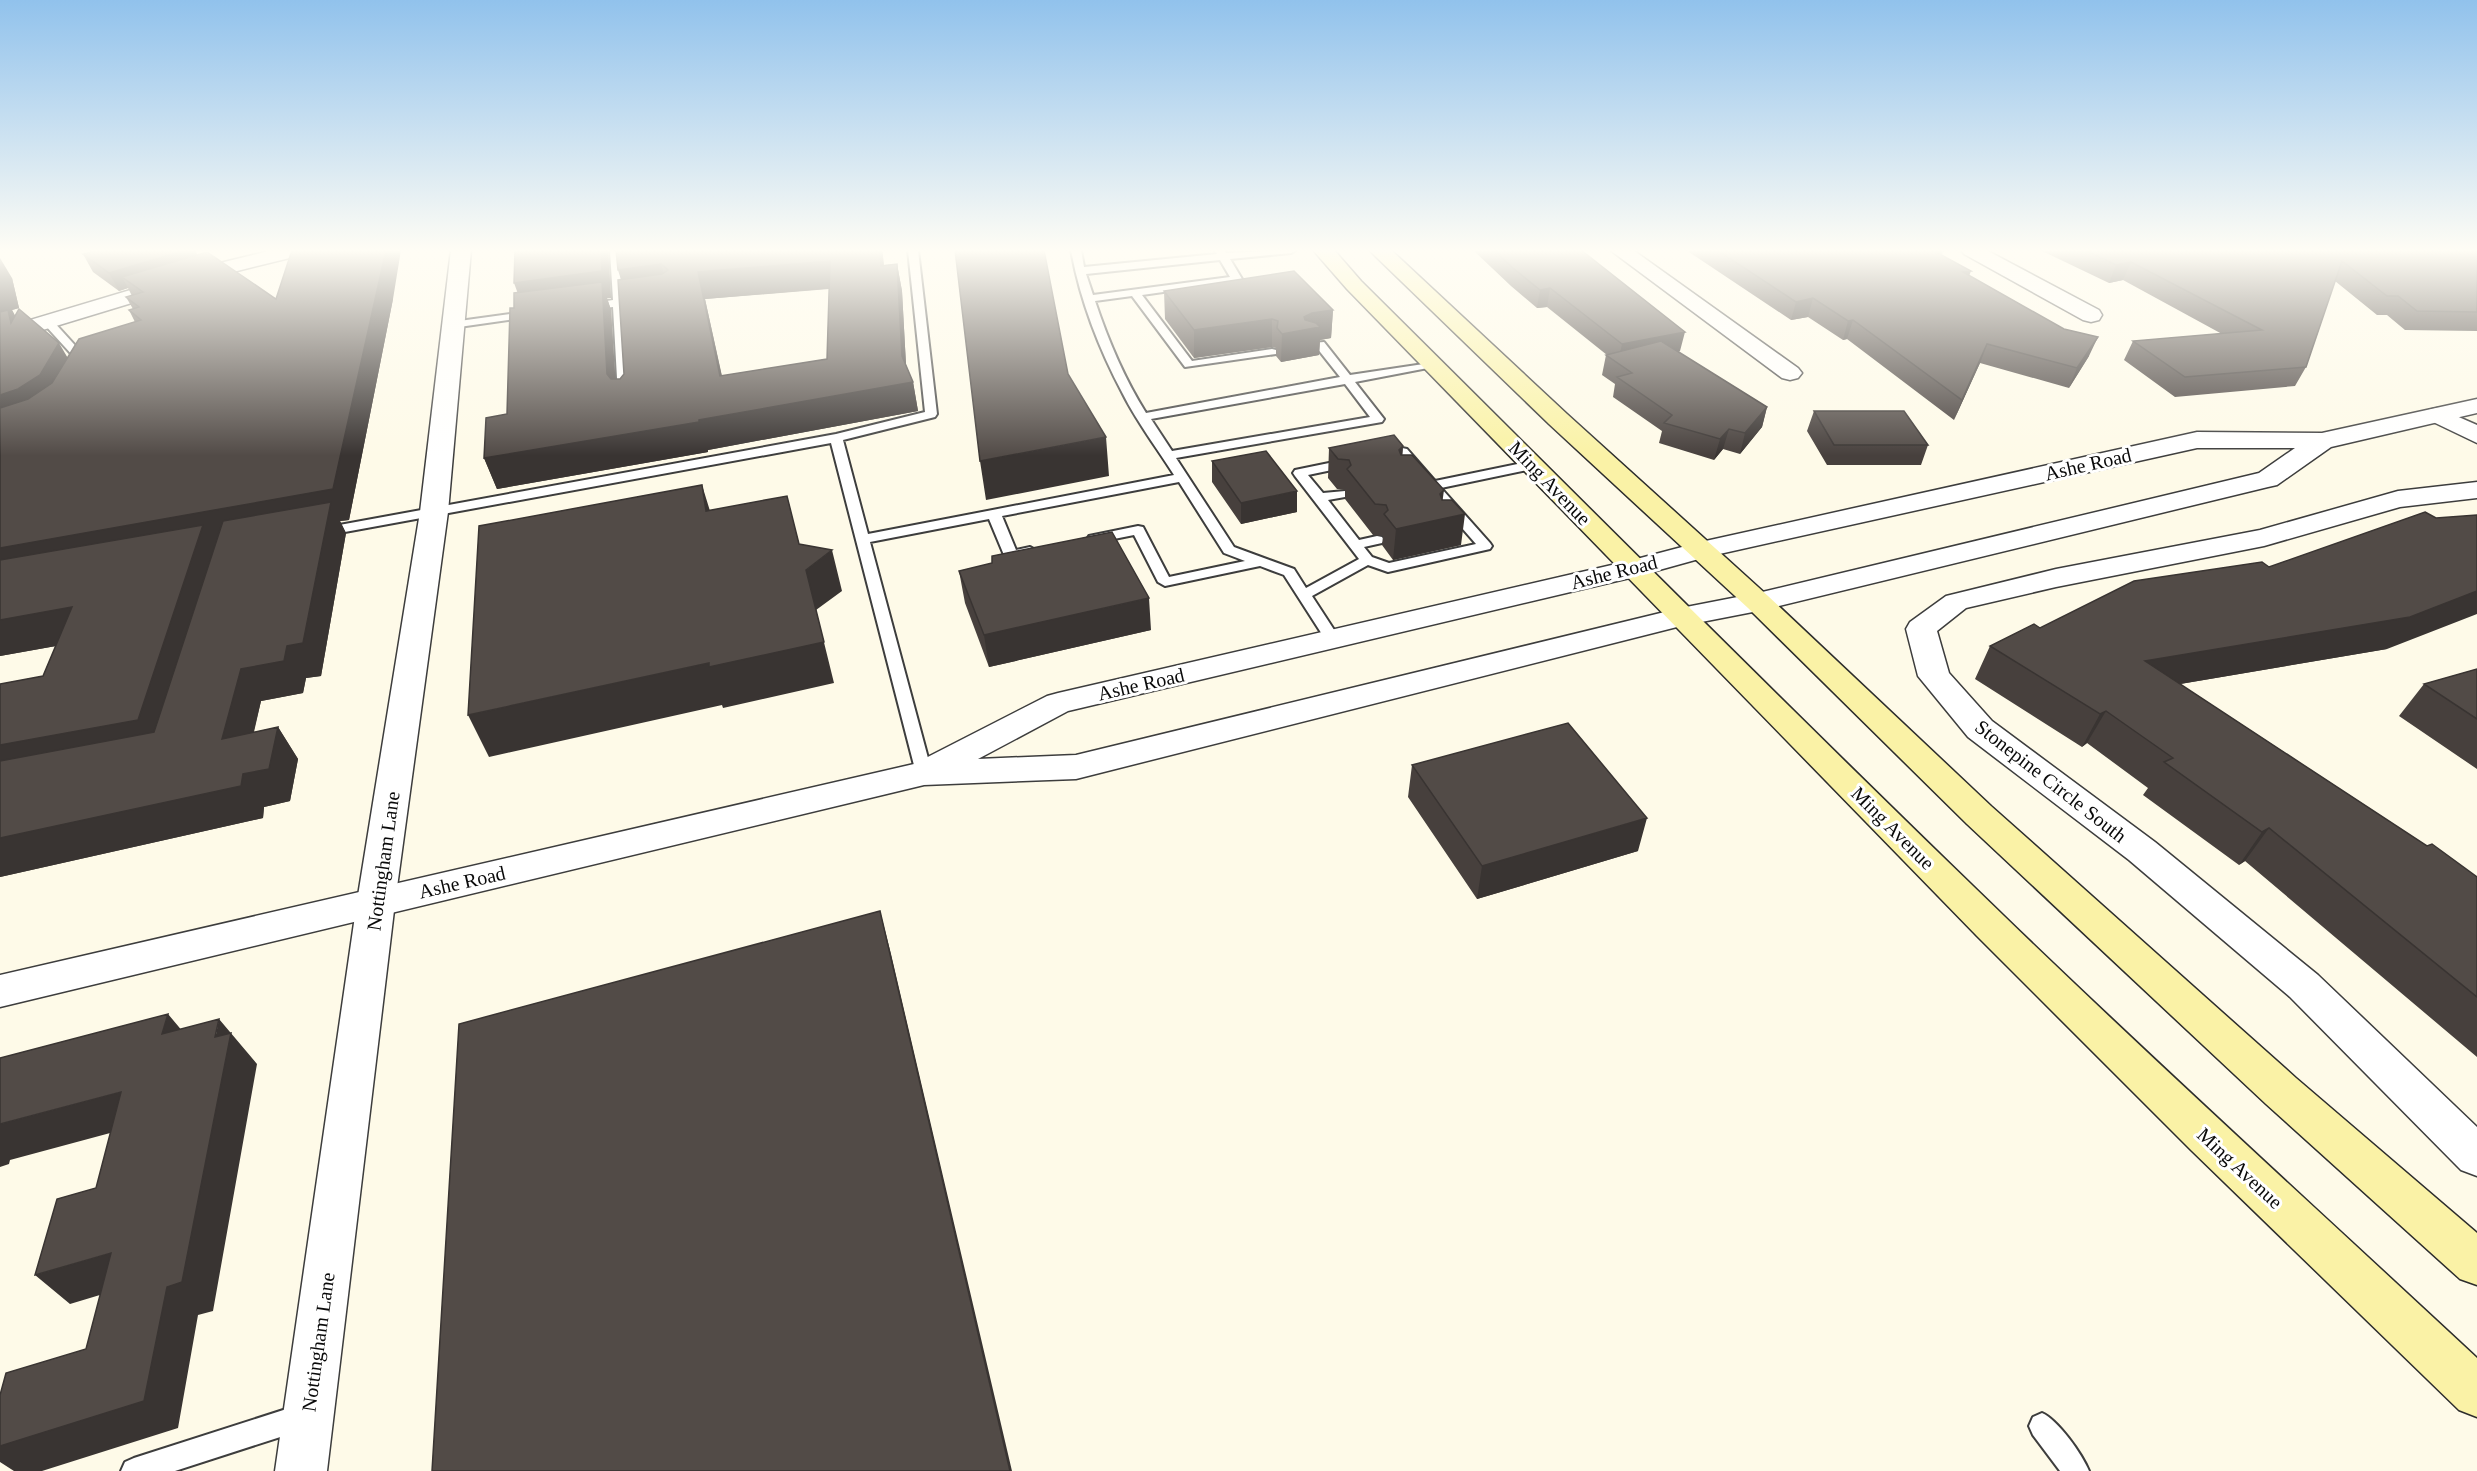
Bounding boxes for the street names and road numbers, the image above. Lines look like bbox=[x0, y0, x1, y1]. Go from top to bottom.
street label: Ming Avenue bbox=[1504, 437, 1595, 530]
street label: Ashe Road bbox=[2042, 443, 2134, 485]
street label: Ashe Road bbox=[1568, 551, 1660, 593]
street label: Ashe Road bbox=[1095, 663, 1187, 705]
street label: Stonepine Circle South bbox=[1971, 715, 2131, 848]
street label: Ming Avenue bbox=[1846, 782, 1939, 875]
street label: Nottingham Lane bbox=[362, 790, 405, 932]
street label: Ashe Road bbox=[416, 861, 508, 903]
street label: Ming Avenue bbox=[2192, 1123, 2287, 1214]
street label: Nottingham Lane bbox=[297, 1271, 340, 1413]

